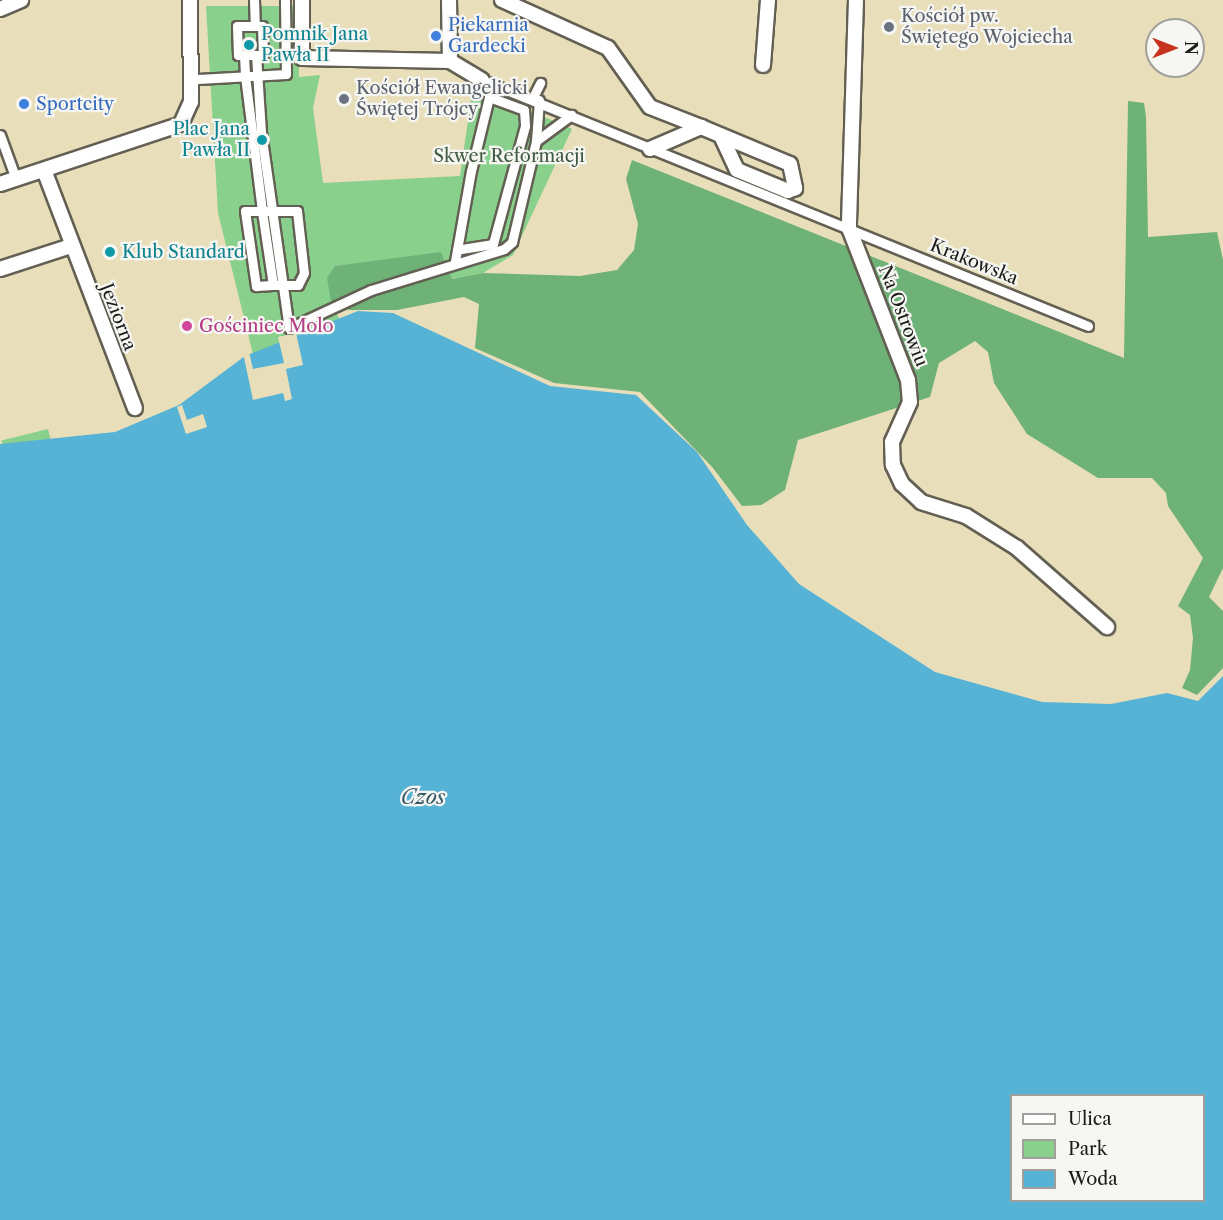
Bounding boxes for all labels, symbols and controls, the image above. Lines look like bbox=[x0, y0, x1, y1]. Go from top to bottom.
place label: Kościół pw. Świętego Wojciecha bbox=[901, 6, 1073, 48]
place label: Piekarnia Gardecki bbox=[448, 15, 529, 57]
north arrow bbox=[1145, 18, 1205, 78]
marker: Kościół pw. Świętego Wojciecha bbox=[882, 20, 896, 34]
place label: Pomnik Jana Pawła II bbox=[261, 24, 369, 66]
marker: Piekarnia Gardecki bbox=[429, 29, 443, 43]
marker: Pomnik Jana Pawła II bbox=[242, 38, 256, 52]
text: N bbox=[1181, 41, 1201, 55]
place label: Kościół Ewangelicki Świętej Trójcy bbox=[356, 78, 528, 121]
marker: Kościół Ewangelicki Świętej Trójcy bbox=[337, 92, 351, 106]
place label: Sportcity bbox=[36, 93, 114, 115]
marker: Sportcity bbox=[17, 97, 31, 111]
place label: Plac Jana Pawła II bbox=[173, 119, 250, 162]
marker: Plac Jana Pawła II bbox=[255, 133, 269, 147]
park label: Skwer Reformacji bbox=[433, 145, 585, 167]
street label: Krakowska bbox=[927, 235, 1021, 289]
place label: Klub Standard bbox=[122, 241, 245, 263]
marker: Klub Standard bbox=[103, 245, 117, 259]
street label: Na Ostrowiu bbox=[874, 262, 932, 370]
street label: Jeziorna bbox=[95, 280, 141, 354]
place label: Gościniec Molo bbox=[199, 315, 334, 337]
marker: Gościniec Molo bbox=[180, 319, 194, 333]
water label: Czos bbox=[401, 785, 445, 809]
legend bbox=[1010, 1094, 1205, 1202]
text: Ulica bbox=[1068, 1108, 1112, 1130]
text: Park bbox=[1068, 1138, 1107, 1160]
text: Woda bbox=[1068, 1168, 1118, 1190]

